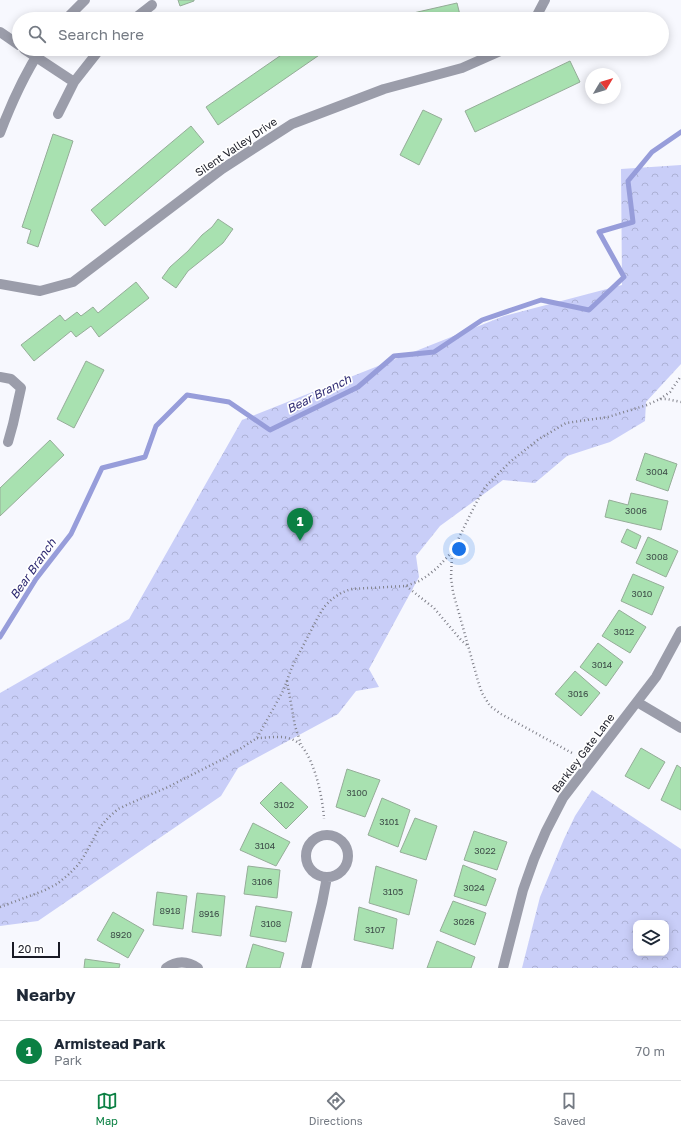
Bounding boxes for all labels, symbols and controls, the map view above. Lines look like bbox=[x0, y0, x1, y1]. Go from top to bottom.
search box bbox=[12, 12, 669, 56]
icon: search bbox=[26, 23, 48, 45]
text: Search here bbox=[58, 25, 144, 43]
north arrow bbox=[585, 68, 621, 104]
street label: Silent Valley Drive bbox=[192, 114, 279, 179]
water label: Bear Branch bbox=[284, 371, 354, 416]
house number: 3004 bbox=[646, 466, 668, 477]
house number: 3006 bbox=[625, 505, 647, 516]
pin: 1 bbox=[287, 508, 313, 541]
water label: Bear Branch bbox=[6, 535, 59, 602]
your location bbox=[449, 539, 469, 559]
house number: 3008 bbox=[646, 551, 668, 562]
house number: 3010 bbox=[632, 588, 653, 599]
house number: 3012 bbox=[614, 626, 634, 637]
house number: 3014 bbox=[592, 659, 613, 670]
house number: 3016 bbox=[568, 688, 588, 699]
street label: Barkley Gate Lane bbox=[549, 711, 617, 795]
house number: 3100 bbox=[347, 787, 368, 798]
house number: 3102 bbox=[274, 799, 294, 810]
house number: 3101 bbox=[379, 816, 399, 827]
house number: 3104 bbox=[255, 840, 276, 851]
house number: 3022 bbox=[474, 845, 496, 856]
house number: 3106 bbox=[252, 876, 272, 887]
house number: 3024 bbox=[463, 882, 485, 893]
house number: 3105 bbox=[383, 886, 403, 897]
house number: 8918 bbox=[160, 905, 180, 916]
house number: 8916 bbox=[199, 908, 219, 919]
house number: 3026 bbox=[453, 916, 475, 927]
house number: 3108 bbox=[261, 918, 281, 929]
map controls bbox=[633, 920, 669, 956]
button: layers bbox=[633, 920, 669, 956]
house number: 3107 bbox=[365, 924, 385, 935]
house number: 8920 bbox=[110, 929, 132, 940]
scale bar bbox=[12, 940, 60, 959]
text: 20 m bbox=[18, 942, 44, 955]
text: Nearby bbox=[16, 984, 76, 1005]
text: Armistead Park bbox=[54, 1034, 166, 1052]
text: 1 bbox=[26, 1043, 32, 1059]
text: 70 m bbox=[635, 1043, 665, 1059]
text: Park bbox=[54, 1052, 82, 1068]
tab: Map bbox=[95, 1090, 118, 1127]
tab: Directions bbox=[309, 1090, 363, 1127]
tab: Saved bbox=[553, 1090, 586, 1127]

